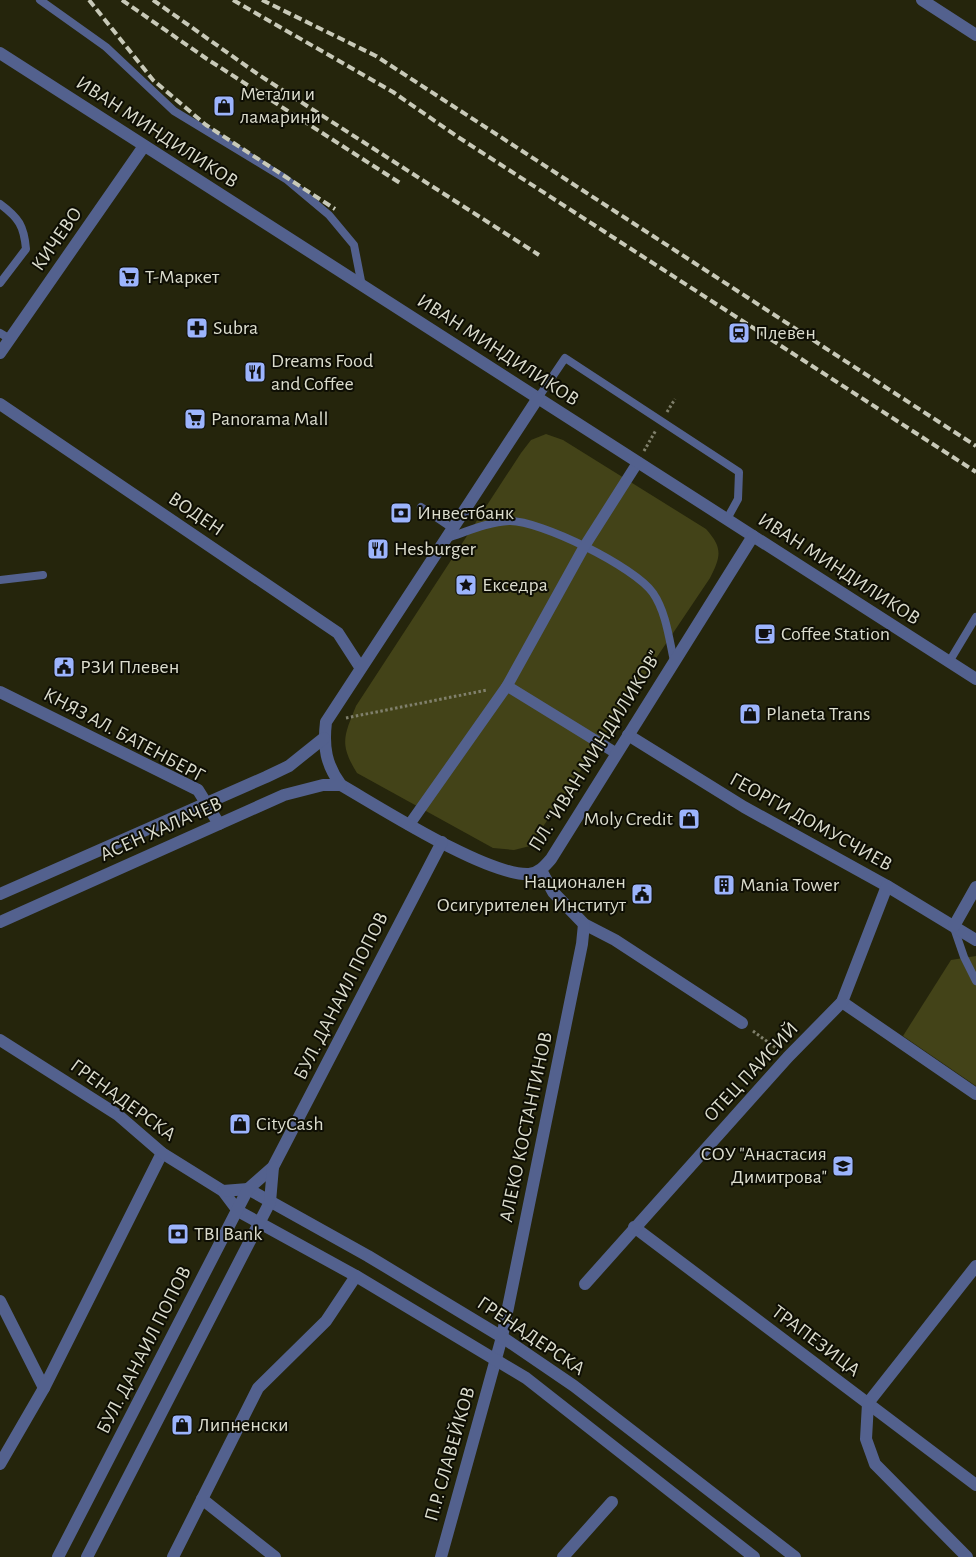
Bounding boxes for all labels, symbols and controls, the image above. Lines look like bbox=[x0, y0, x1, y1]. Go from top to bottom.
street label: ИВАН МИНДИЛИКОВ bbox=[72, 72, 242, 192]
place label: Метали и ламарини bbox=[240, 84, 321, 127]
shop icon: Метали и ламарини bbox=[212, 94, 236, 118]
street label: КИЧЕВО bbox=[28, 203, 86, 275]
supermarket icon: Т-Маркет bbox=[117, 265, 141, 289]
place label: Т-Маркет bbox=[145, 267, 220, 287]
street label: ИВАН МИНДИЛИКОВ bbox=[413, 290, 583, 410]
pharmacy icon: Subra bbox=[185, 316, 209, 340]
place label: Subra bbox=[213, 318, 258, 338]
station icon: Плевен bbox=[727, 321, 751, 345]
place label: Плевен bbox=[755, 323, 816, 343]
place label: Dreams Food and Coffee bbox=[271, 351, 373, 394]
restaurant icon: Dreams Food and Coffee bbox=[243, 360, 267, 384]
supermarket icon: Panorama Mall bbox=[183, 407, 207, 431]
place label: Panorama Mall bbox=[211, 409, 328, 429]
street label: ВОДЕН bbox=[165, 488, 227, 540]
bank icon: Инвестбанк bbox=[389, 501, 413, 525]
place label: Инвестбанк bbox=[417, 503, 514, 523]
street label: ИВАН МИНДИЛИКОВ bbox=[754, 509, 924, 629]
restaurant icon: Hesburger bbox=[366, 537, 390, 561]
place label: Hesburger bbox=[394, 539, 477, 559]
place icon: Екседра bbox=[454, 573, 478, 597]
place label: Екседра bbox=[482, 575, 548, 595]
cafe icon: Coffee Station bbox=[753, 622, 777, 646]
place label: Coffee Station bbox=[781, 624, 890, 644]
street label: ПЛ. "ИВАН МИНДИЛИКОВ" bbox=[525, 647, 665, 855]
public building icon: РЗИ Плевен bbox=[52, 655, 76, 679]
place label: РЗИ Плевен bbox=[80, 657, 179, 677]
street label: КНЯЗ АЛ. БАТЕНБЕРГ bbox=[40, 684, 208, 786]
shop icon: Planeta Trans bbox=[738, 702, 762, 726]
place label: Planeta Trans bbox=[766, 704, 870, 724]
street label: ГЕОРГИ ДОМУСЧИЕВ bbox=[726, 769, 896, 875]
street label: АСЕН ХАЛАЧЕВ bbox=[97, 793, 225, 865]
shop icon: Moly Credit bbox=[677, 807, 701, 831]
place label: Moly Credit bbox=[584, 809, 674, 829]
place label: Национален Осигурителен Институт bbox=[437, 872, 627, 915]
building icon: Mania Tower bbox=[712, 873, 736, 897]
place label: Mania Tower bbox=[740, 875, 840, 895]
public building icon: Национален Осигурителен Институт bbox=[630, 882, 654, 906]
street label: БУЛ. ДАНАИЛ ПОПОВ bbox=[290, 909, 392, 1083]
street label: ОТЕЦ ПАИСИЙ bbox=[700, 1018, 802, 1126]
street label: АЛЕКО КОСТАНТИНОВ bbox=[496, 1030, 556, 1224]
street label: ГРЕНАДЕРСКА bbox=[67, 1055, 180, 1145]
shop icon: CityCash bbox=[228, 1112, 252, 1136]
place label: CityCash bbox=[256, 1114, 324, 1134]
place label: СОУ "Анастасия Димитрова" bbox=[700, 1144, 827, 1187]
school or university icon: СОУ "Анастасия Димитрова" bbox=[831, 1154, 855, 1178]
bank icon: TBI Bank bbox=[166, 1222, 190, 1246]
place label: TBI Bank bbox=[194, 1224, 262, 1244]
street label: БУЛ. ДАНАИЛ ПОПОВ bbox=[93, 1263, 195, 1437]
street label: ГРЕНАДЕРСКА bbox=[474, 1293, 589, 1379]
street label: ТРАПЕЗИЦА bbox=[768, 1301, 864, 1381]
street label: П.Р. СЛАВЕЙКОВ bbox=[421, 1384, 479, 1524]
shop icon: Липненски bbox=[170, 1413, 194, 1437]
place label: Липненски bbox=[198, 1415, 289, 1435]

